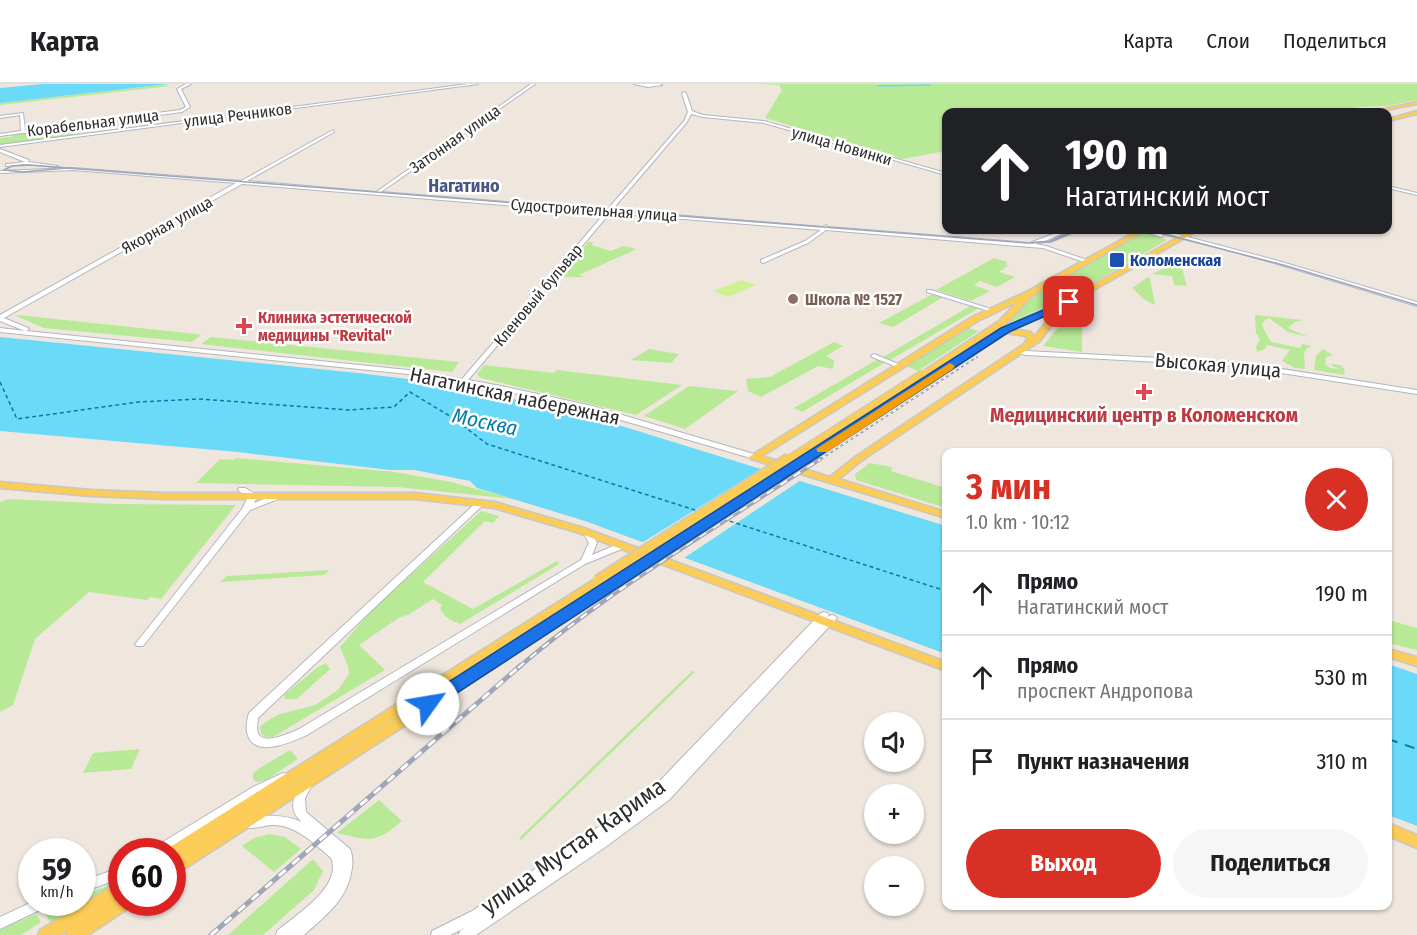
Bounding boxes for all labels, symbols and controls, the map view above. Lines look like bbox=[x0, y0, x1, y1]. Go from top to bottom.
text: Карта bbox=[30, 25, 99, 58]
text: Карта bbox=[1123, 28, 1173, 54]
text: Слои bbox=[1206, 28, 1250, 54]
text: Поделиться bbox=[1283, 28, 1387, 54]
street label: улица Речников bbox=[183, 99, 293, 131]
street label: Затонная улица bbox=[406, 101, 504, 177]
street label: Корабельная улица bbox=[26, 105, 160, 141]
street label: улица Новинки bbox=[790, 123, 894, 169]
text: 190 m bbox=[1065, 130, 1168, 180]
icon: ahead bbox=[966, 132, 1044, 210]
district label: Нагатино bbox=[428, 175, 500, 197]
text: Нагатинский мост bbox=[1065, 181, 1269, 213]
street label: Якорная улица bbox=[118, 192, 216, 258]
street label: Судостроительная улица bbox=[510, 195, 678, 225]
street label: Кленовый бульвар bbox=[490, 240, 586, 350]
marker: Коломенская bbox=[1108, 251, 1126, 269]
place label: Коломенская bbox=[1130, 251, 1221, 270]
pin bbox=[1043, 276, 1094, 327]
icon: arrive bbox=[1052, 285, 1085, 318]
place label: Школа № 1527 bbox=[805, 290, 902, 309]
marker: Школа № 1527 bbox=[786, 292, 800, 306]
place label: Клиника эстетической медицины "Revital" bbox=[258, 308, 412, 345]
marker: Клиника эстетической медицины "Revital" bbox=[235, 317, 253, 335]
street label: Высокая улица bbox=[1154, 348, 1282, 382]
street label: Нагатинская набережная bbox=[408, 362, 622, 430]
marker: Медицинский центр в Коломенском bbox=[1135, 383, 1153, 401]
water label: Москва bbox=[450, 402, 520, 442]
place label: Медицинский центр в Коломенском bbox=[990, 403, 1298, 427]
text: 3 мин bbox=[966, 465, 1051, 509]
button: close bbox=[1305, 468, 1368, 531]
text: 1.0 km · 10:12 bbox=[966, 510, 1070, 534]
text: Прямо bbox=[1017, 568, 1078, 595]
icon: ahead bbox=[966, 577, 999, 610]
text: 190 m bbox=[1315, 580, 1368, 607]
text: Нагатинский мост bbox=[1017, 595, 1168, 619]
text: Прямо bbox=[1017, 652, 1078, 679]
icon: ahead bbox=[966, 661, 999, 694]
text: 530 m bbox=[1315, 664, 1368, 691]
position arrow bbox=[396, 672, 460, 736]
text: проспект Андропова bbox=[1017, 679, 1193, 703]
map controls bbox=[864, 712, 924, 916]
button: sound bbox=[864, 712, 924, 772]
icon: arrive bbox=[966, 745, 999, 778]
text: Пункт назначения bbox=[1017, 748, 1189, 775]
text: 310 m bbox=[1316, 748, 1368, 775]
street label: улица Мустая Карима bbox=[476, 772, 670, 920]
button: + bbox=[864, 784, 924, 844]
button: Выход bbox=[966, 829, 1161, 898]
button: Поделиться bbox=[1173, 829, 1368, 898]
speed limit sign: 60 bbox=[108, 838, 186, 916]
text: 59 bbox=[42, 852, 72, 888]
button: − bbox=[864, 856, 924, 916]
text: km/h bbox=[40, 883, 74, 901]

